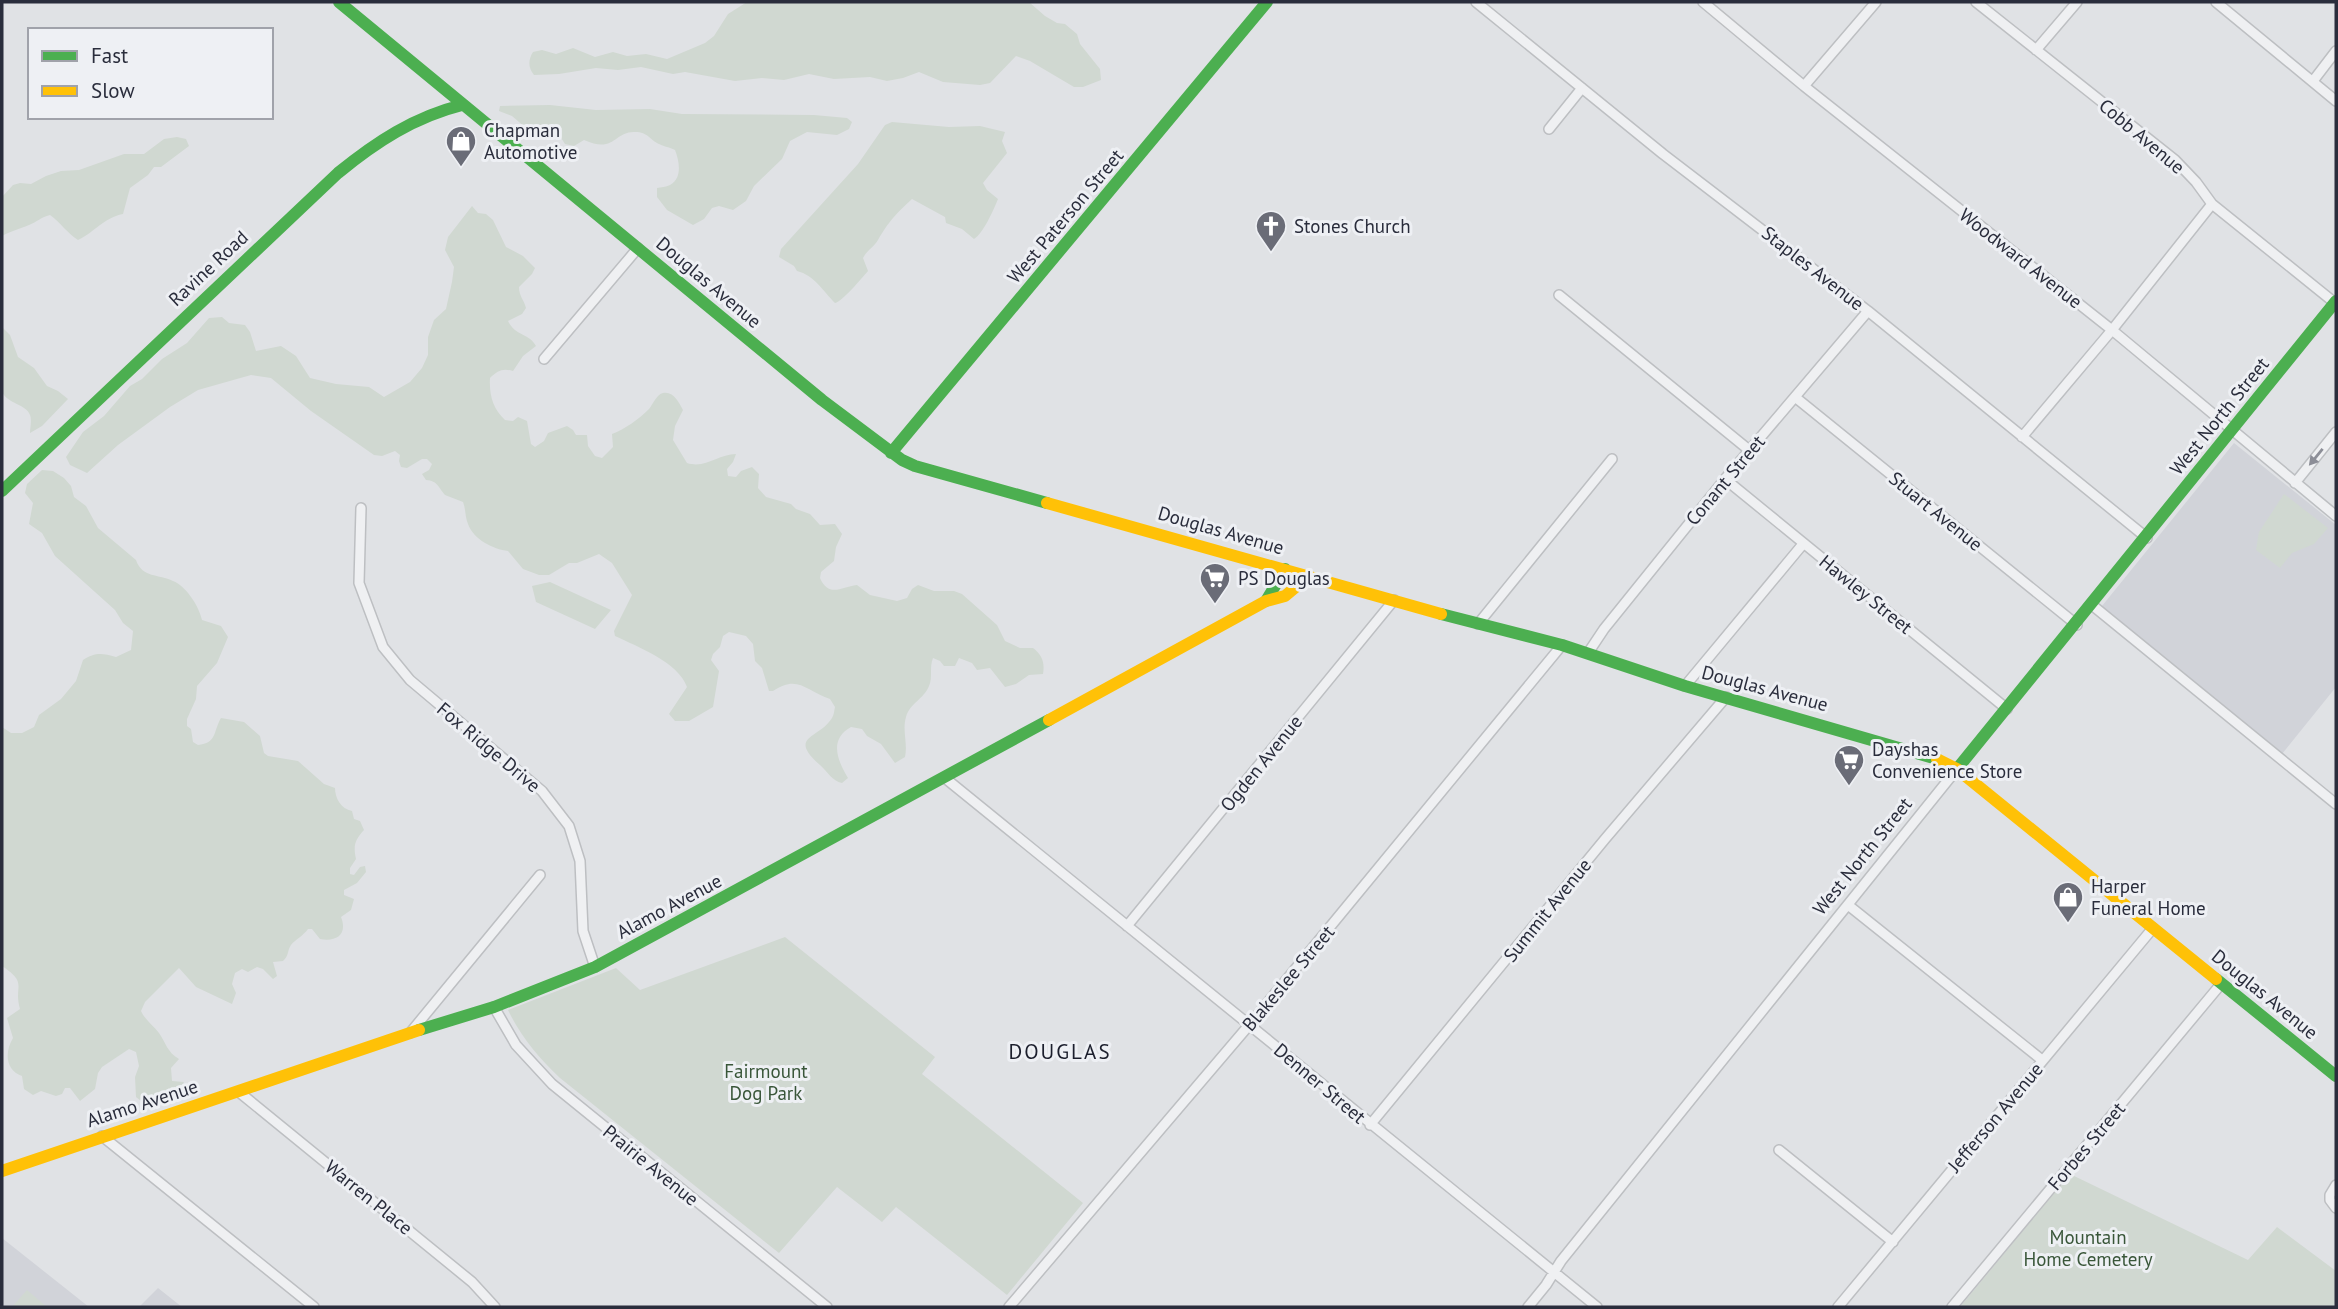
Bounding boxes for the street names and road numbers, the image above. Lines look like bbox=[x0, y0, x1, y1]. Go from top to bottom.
street label: Cobb Avenue bbox=[2094, 93, 2190, 179]
street label: West Paterson Street bbox=[1002, 144, 1129, 288]
street label: Woodward Avenue bbox=[1955, 203, 2087, 313]
street label: Staples Avenue bbox=[1757, 221, 1869, 315]
street label: Ravine Road bbox=[163, 225, 253, 311]
street label: Douglas Avenue bbox=[652, 231, 766, 333]
street label: West North Street bbox=[2164, 352, 2274, 480]
street label: Conant Street bbox=[1680, 429, 1770, 530]
street label: Stuart Avenue bbox=[1884, 466, 1988, 556]
street label: Douglas Avenue bbox=[1155, 501, 1287, 559]
street label: Hawley Street bbox=[1815, 549, 1918, 639]
street label: Douglas Avenue bbox=[1699, 660, 1831, 716]
street label: Fox Ridge Drive bbox=[432, 697, 546, 797]
street label: Ogden Avenue bbox=[1215, 710, 1307, 816]
street label: West North Street bbox=[1807, 792, 1917, 920]
street label: Summit Avenue bbox=[1498, 853, 1596, 967]
street label: Alamo Avenue bbox=[612, 868, 726, 944]
street label: Blakeslee Street bbox=[1237, 920, 1340, 1036]
street label: Douglas Avenue bbox=[2207, 944, 2323, 1044]
street label: Denner Street bbox=[1269, 1038, 1371, 1129]
street label: Jefferson Avenue bbox=[1942, 1057, 2048, 1177]
street label: Alamo Avenue bbox=[83, 1074, 201, 1132]
street label: Forbes Street bbox=[2042, 1097, 2130, 1195]
street label: Prairie Avenue bbox=[598, 1119, 704, 1211]
street label: Warren Place bbox=[320, 1154, 418, 1240]

